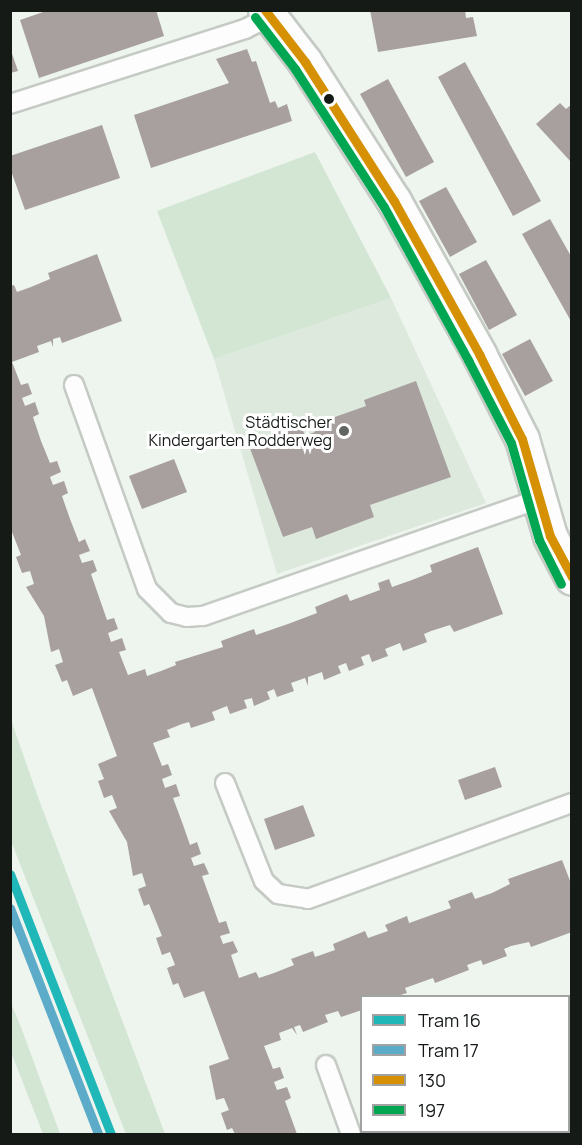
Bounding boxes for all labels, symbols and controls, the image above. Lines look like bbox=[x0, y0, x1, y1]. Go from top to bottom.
unlabelled marker bbox=[323, 93, 335, 105]
place label: Städtischer Kindergarten Rodderweg bbox=[149, 412, 332, 450]
marker: Städtischer Kindergarten Rodderweg bbox=[337, 424, 351, 438]
legend bbox=[360, 995, 570, 1133]
text: Tram 16 bbox=[418, 1008, 481, 1032]
text: Tram 17 bbox=[418, 1038, 479, 1062]
text: 130 bbox=[418, 1068, 446, 1092]
text: 197 bbox=[418, 1098, 445, 1122]

